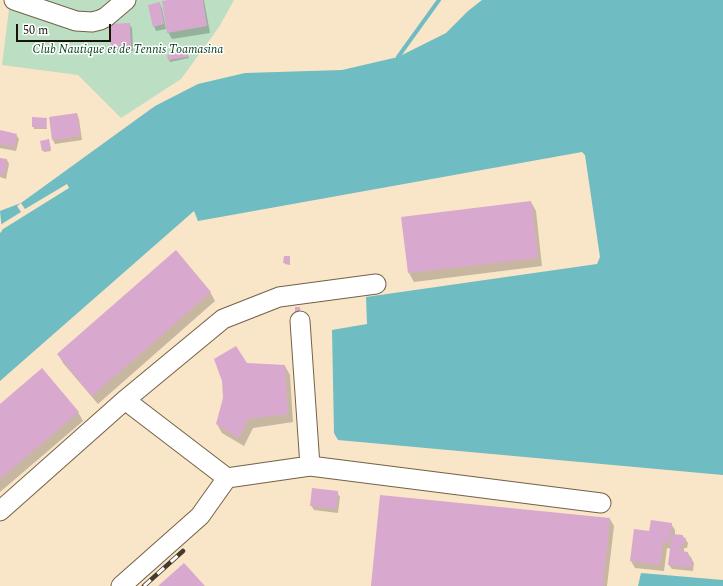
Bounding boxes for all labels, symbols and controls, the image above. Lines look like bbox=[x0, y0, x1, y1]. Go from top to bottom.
scale bar bbox=[18, 16, 113, 42]
text: 50 m bbox=[23, 21, 48, 40]
park label: Club Nautique et de Tennis Toamasina bbox=[33, 44, 223, 58]

